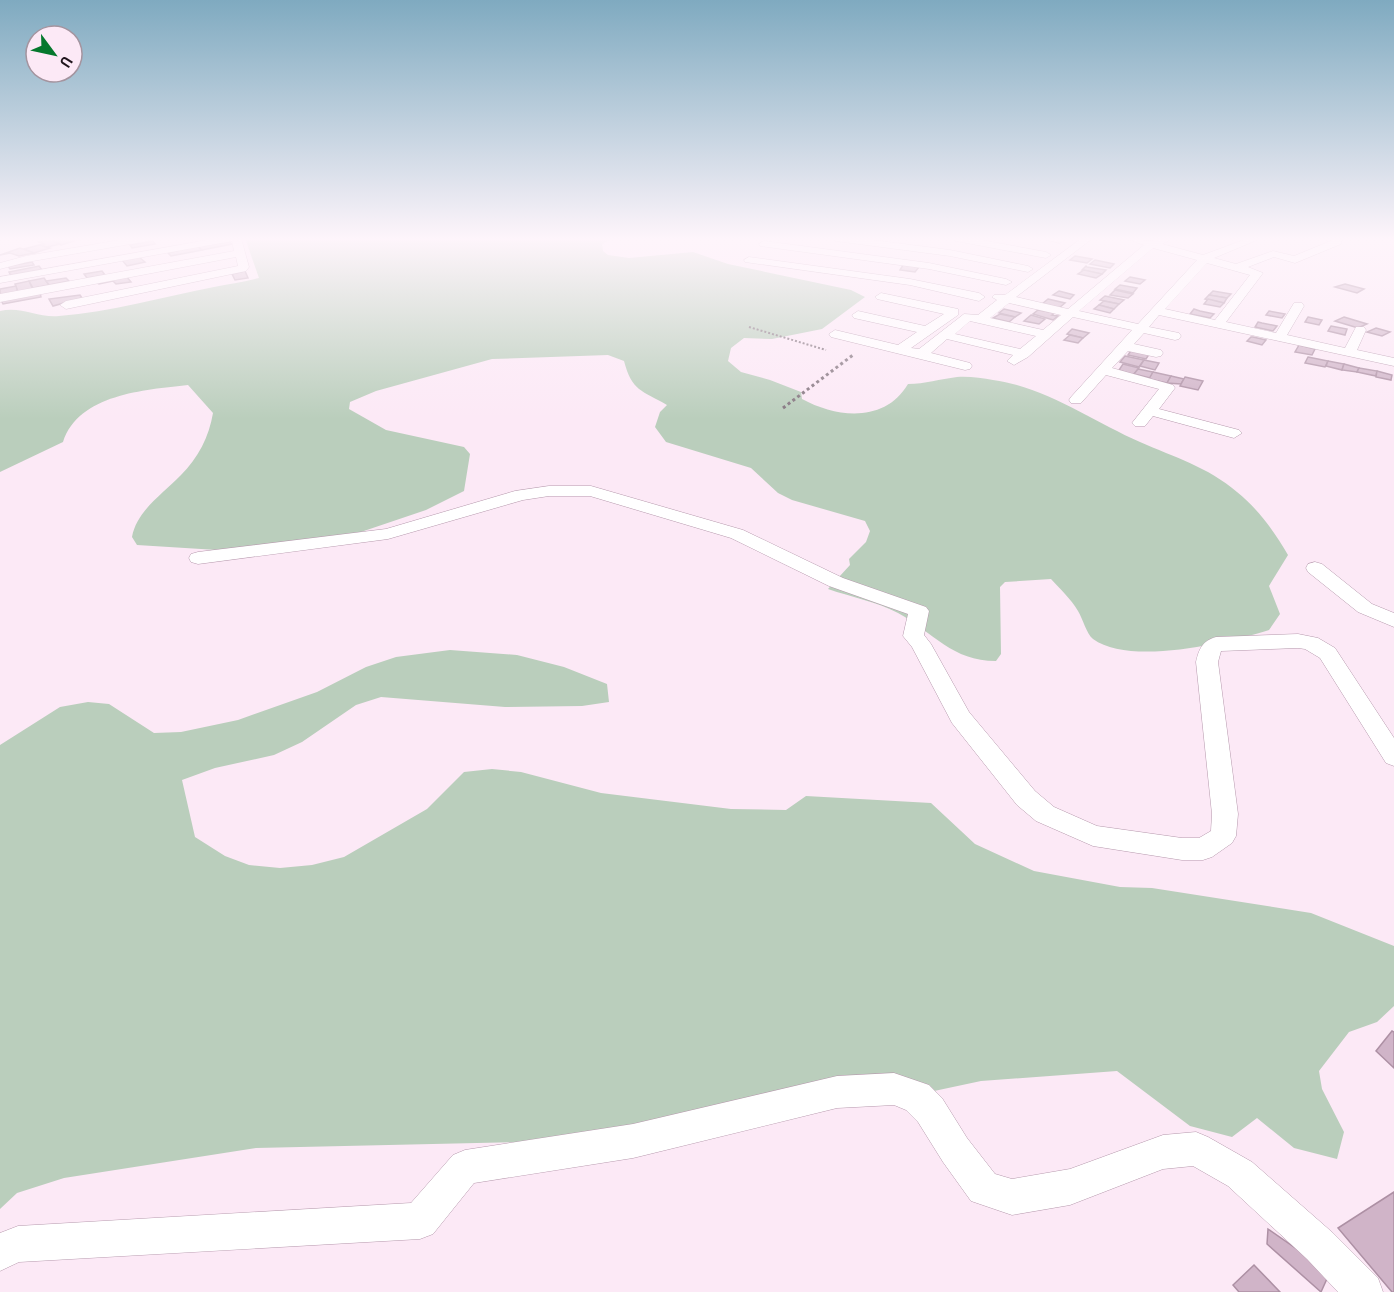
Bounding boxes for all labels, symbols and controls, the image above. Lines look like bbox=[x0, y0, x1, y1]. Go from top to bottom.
north arrow bbox=[24, 24, 84, 84]
text: U bbox=[55, 52, 78, 72]

